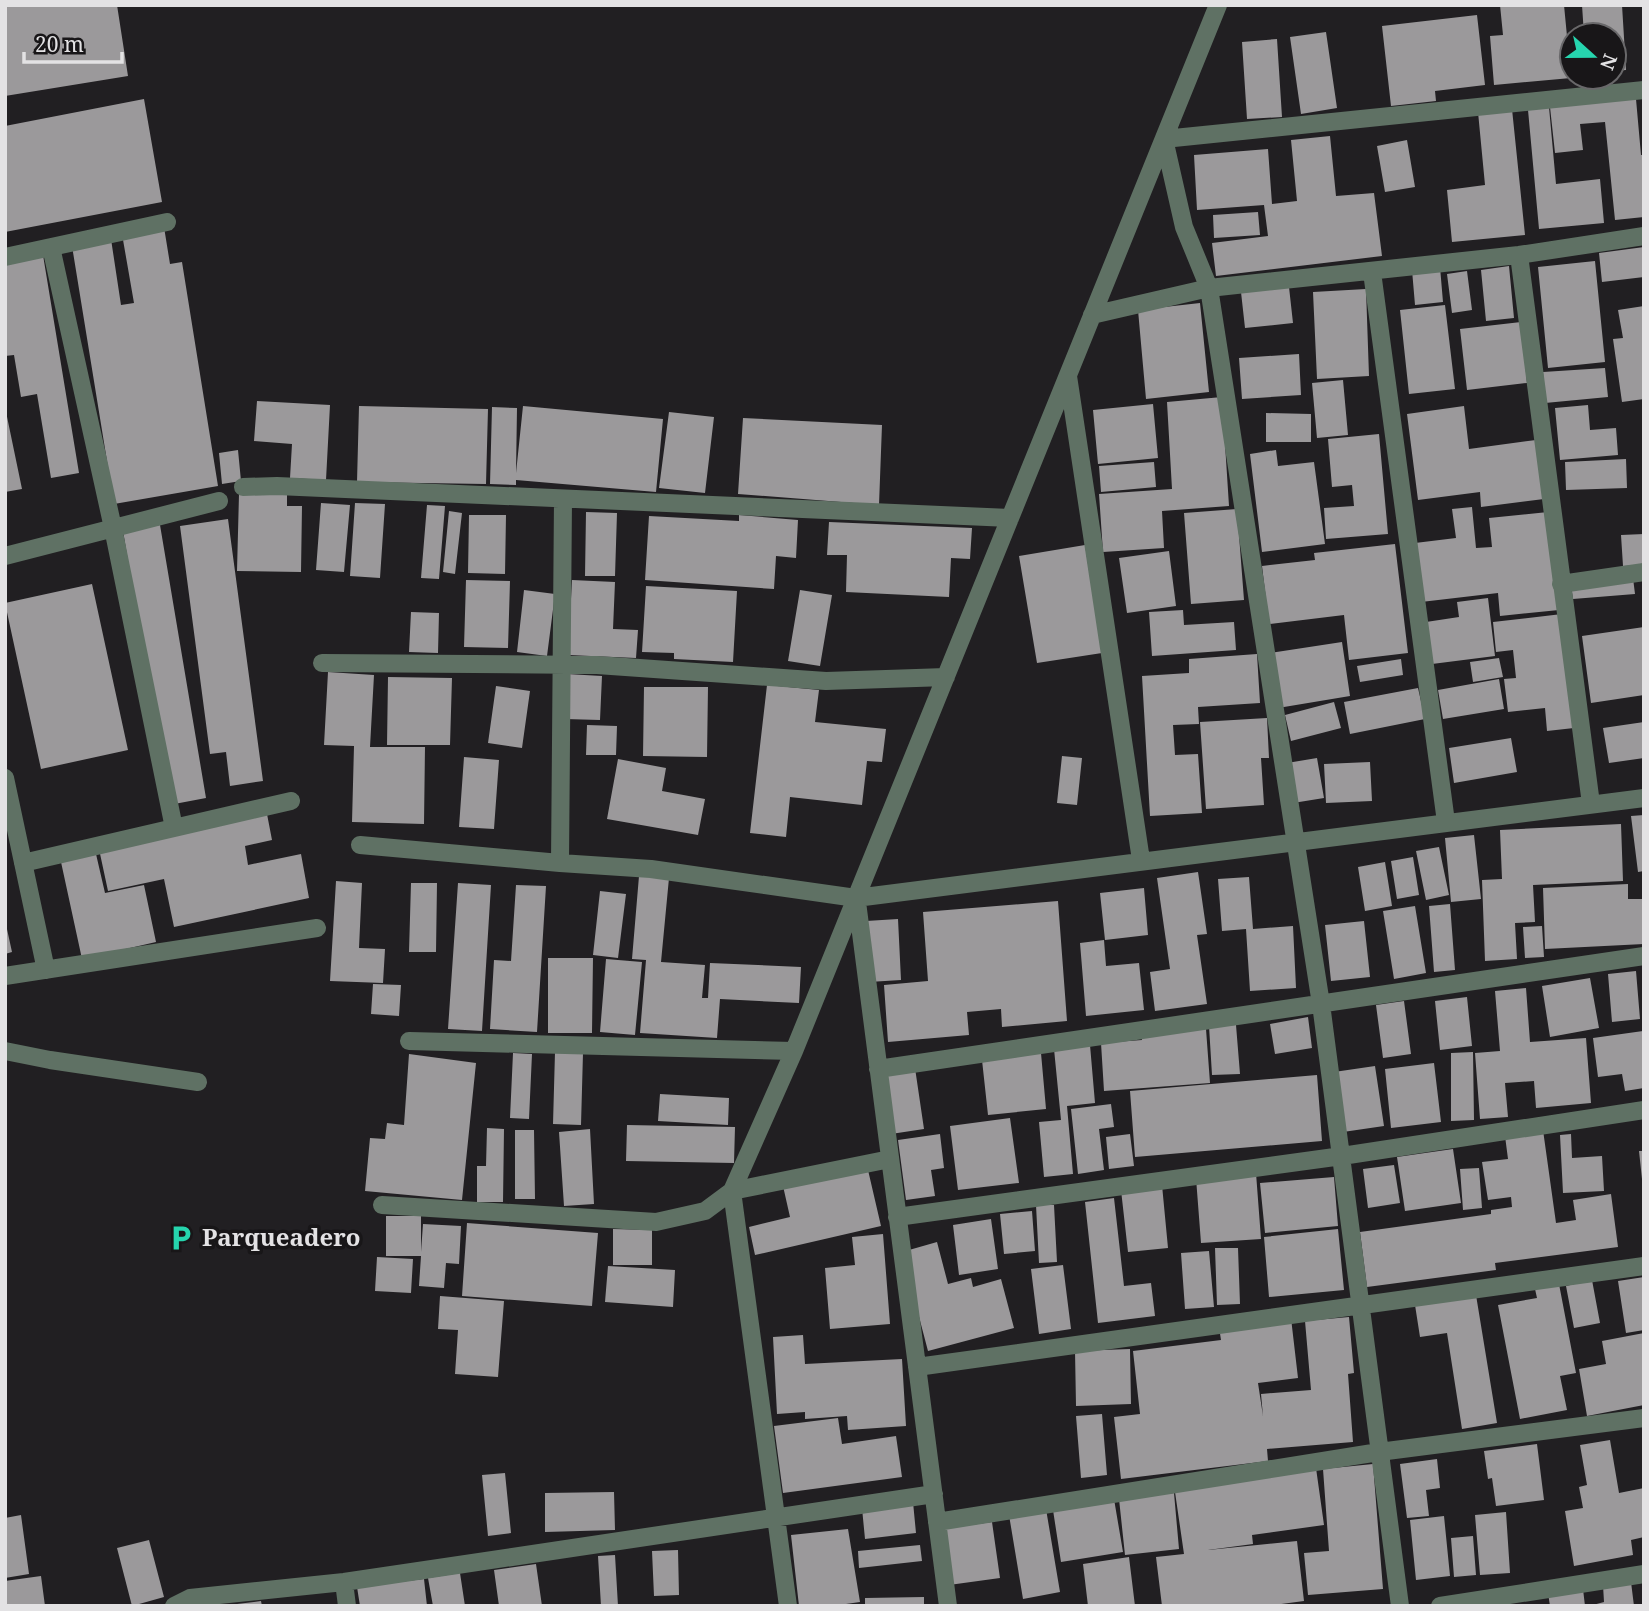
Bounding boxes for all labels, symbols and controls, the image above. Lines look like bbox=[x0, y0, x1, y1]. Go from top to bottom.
scale bar bbox=[24, 21, 122, 65]
north arrow bbox=[1558, 21, 1628, 91]
text: 20 m bbox=[35, 30, 84, 58]
text: N bbox=[1594, 50, 1624, 74]
place label: Parqueadero bbox=[202, 1220, 361, 1253]
parking icon: Parqueadero bbox=[166, 1223, 196, 1253]

